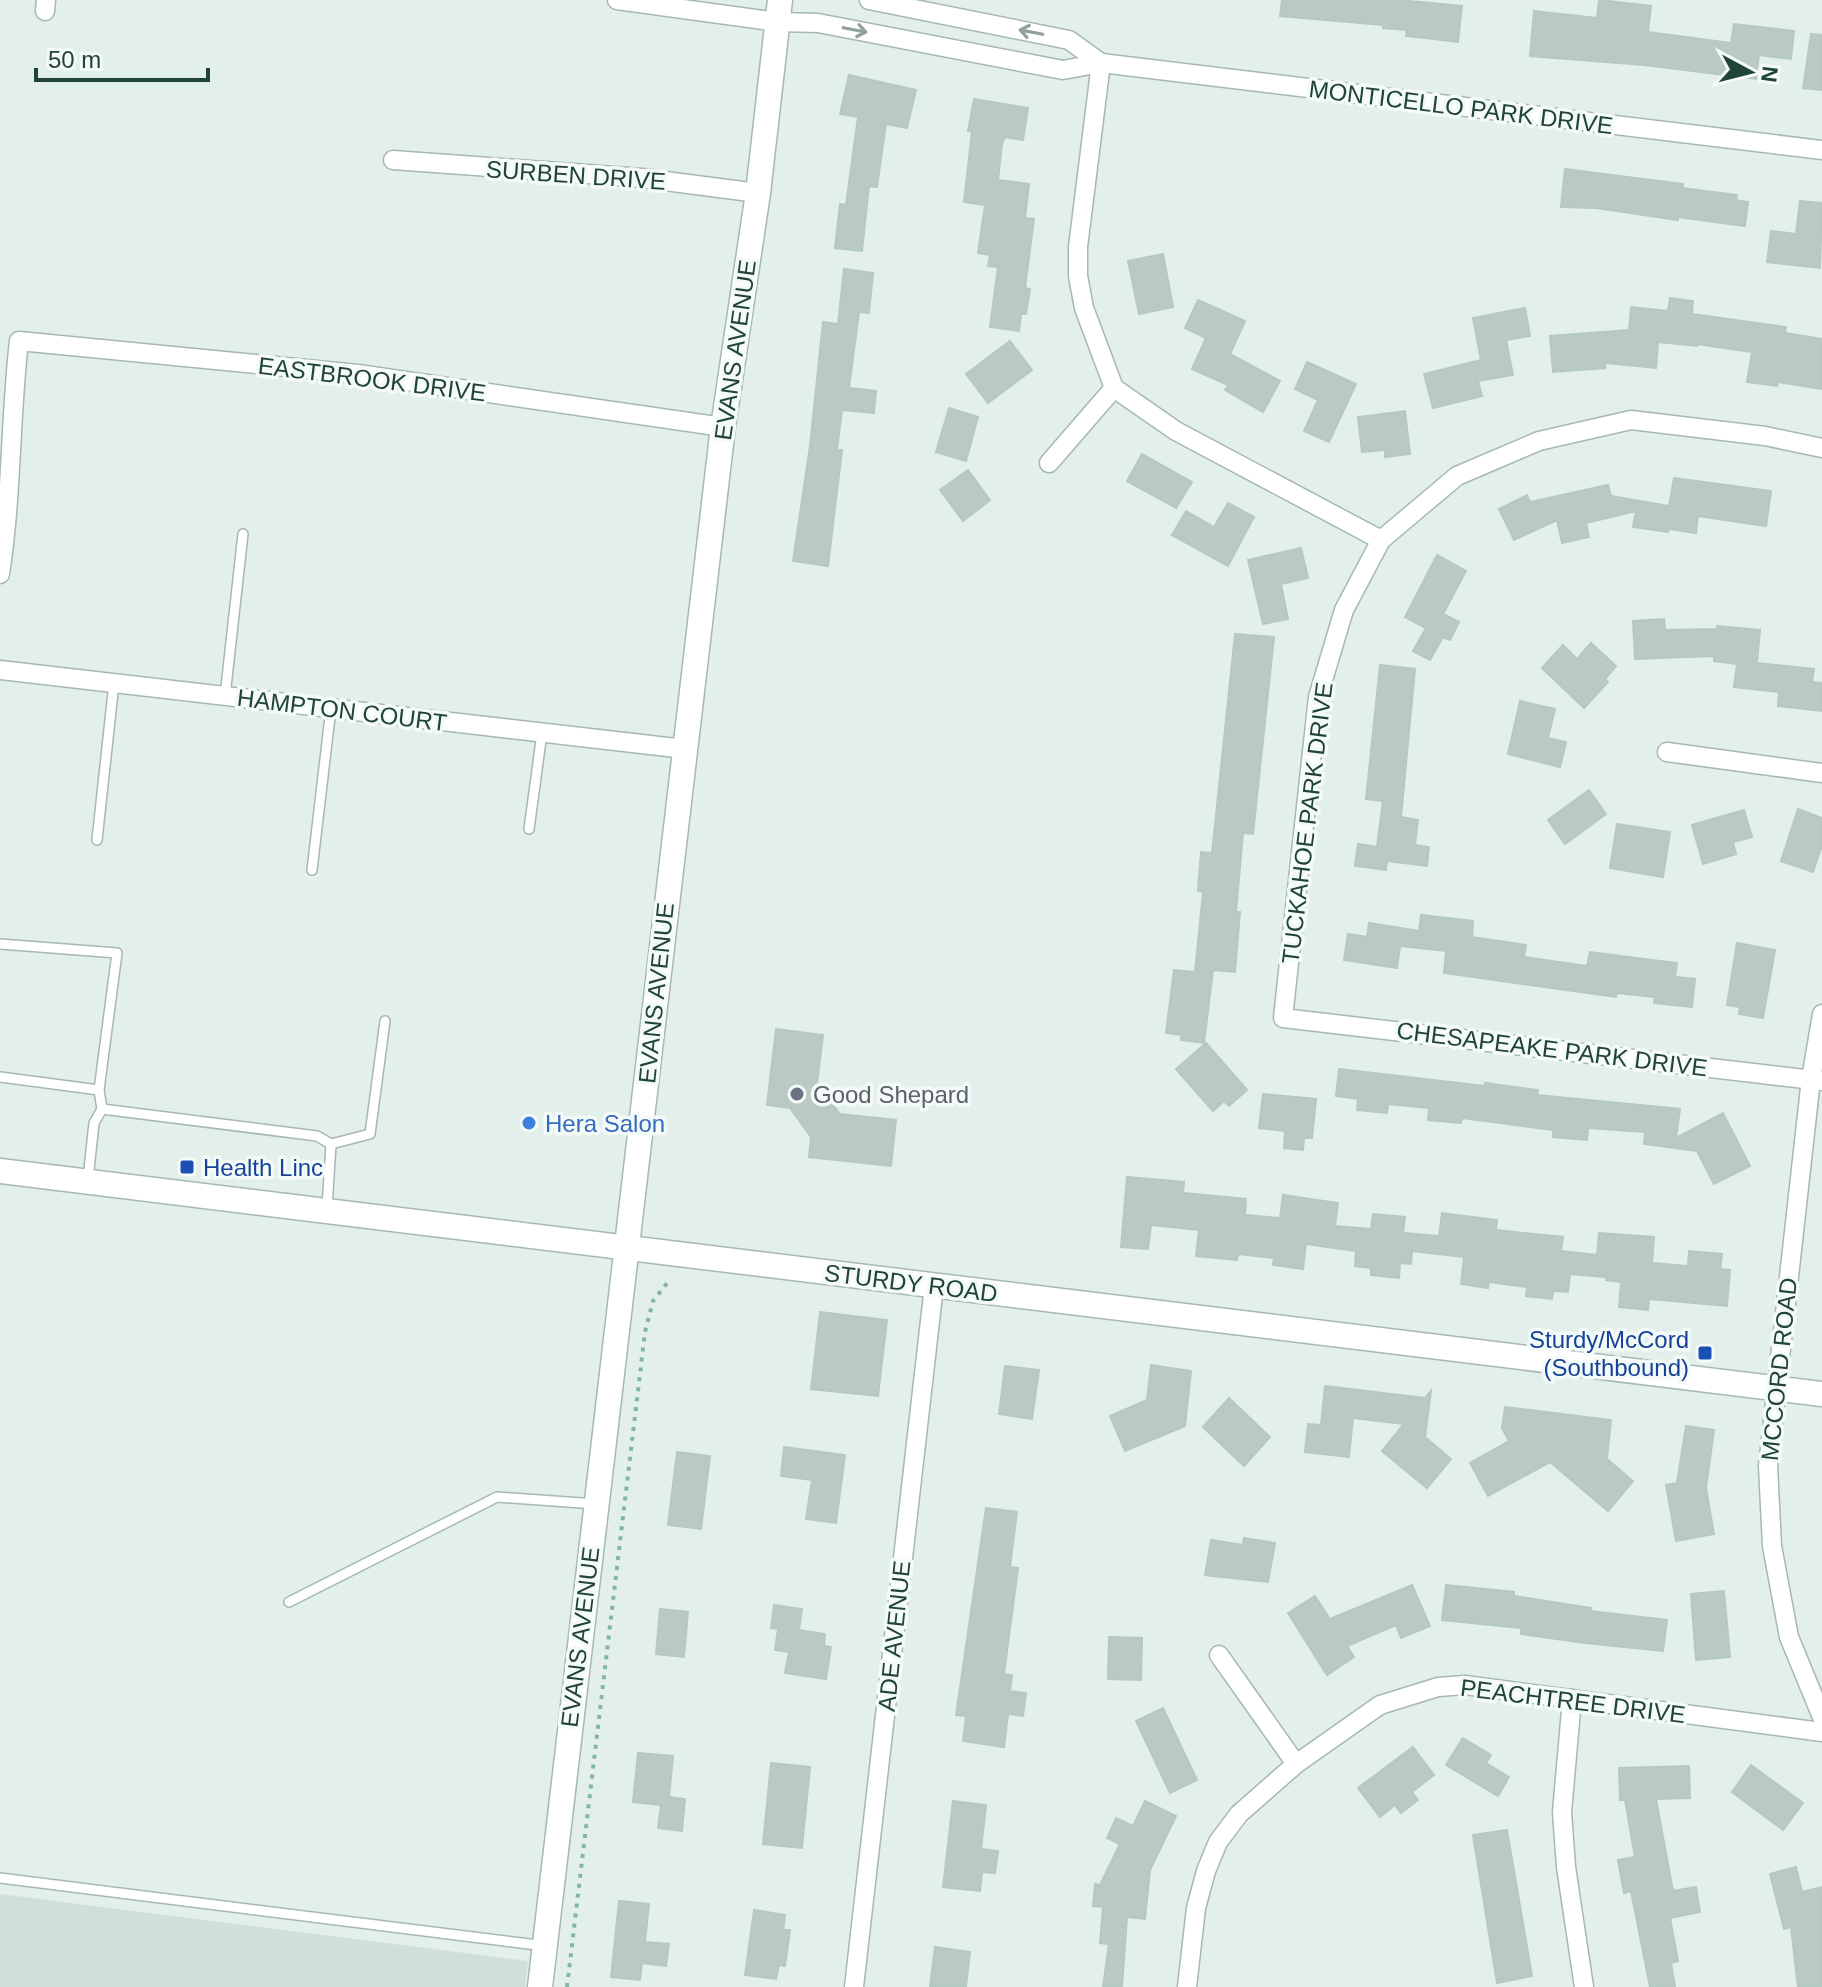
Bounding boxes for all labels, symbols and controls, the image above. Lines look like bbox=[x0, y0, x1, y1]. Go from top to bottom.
one-way arrow bbox=[842, 23, 867, 38]
one-way arrow bbox=[1019, 24, 1045, 39]
scale bar bbox=[36, 32, 208, 82]
north arrow bbox=[1710, 32, 1790, 112]
text: 50 m bbox=[48, 46, 101, 73]
text: N bbox=[1756, 65, 1783, 84]
street label: MONTICELLO PARK DRIVE bbox=[1307, 75, 1615, 139]
street label: SURBEN DRIVE bbox=[485, 155, 667, 195]
street label: EVANS AVENUE bbox=[709, 258, 761, 442]
street label: EASTBROOK DRIVE bbox=[257, 352, 487, 406]
street label: TUCKAHOE PARK DRIVE bbox=[1276, 681, 1338, 965]
street label: HAMPTON COURT bbox=[236, 684, 449, 736]
street label: EVANS AVENUE bbox=[633, 901, 679, 1085]
street label: CHESAPEAKE PARK DRIVE bbox=[1395, 1017, 1709, 1081]
place label: Good Shepard bbox=[813, 1081, 969, 1108]
marker: Good Shepard bbox=[788, 1085, 806, 1103]
place label: Hera Salon bbox=[545, 1110, 665, 1137]
marker: Hera Salon bbox=[520, 1114, 538, 1132]
place label: Health Linc bbox=[203, 1154, 323, 1181]
marker: Health Linc bbox=[178, 1158, 196, 1176]
street label: STURDY ROAD bbox=[823, 1259, 999, 1307]
street label: MCCORD ROAD bbox=[1756, 1276, 1802, 1462]
place label: Sturdy/McCord (Southbound) bbox=[1529, 1326, 1689, 1381]
marker: Sturdy/McCord (Southbound) bbox=[1696, 1344, 1714, 1362]
street label: EVANS AVENUE bbox=[556, 1545, 604, 1729]
street label: ADE AVENUE bbox=[873, 1559, 915, 1713]
street label: PEACHTREE DRIVE bbox=[1459, 1674, 1687, 1728]

